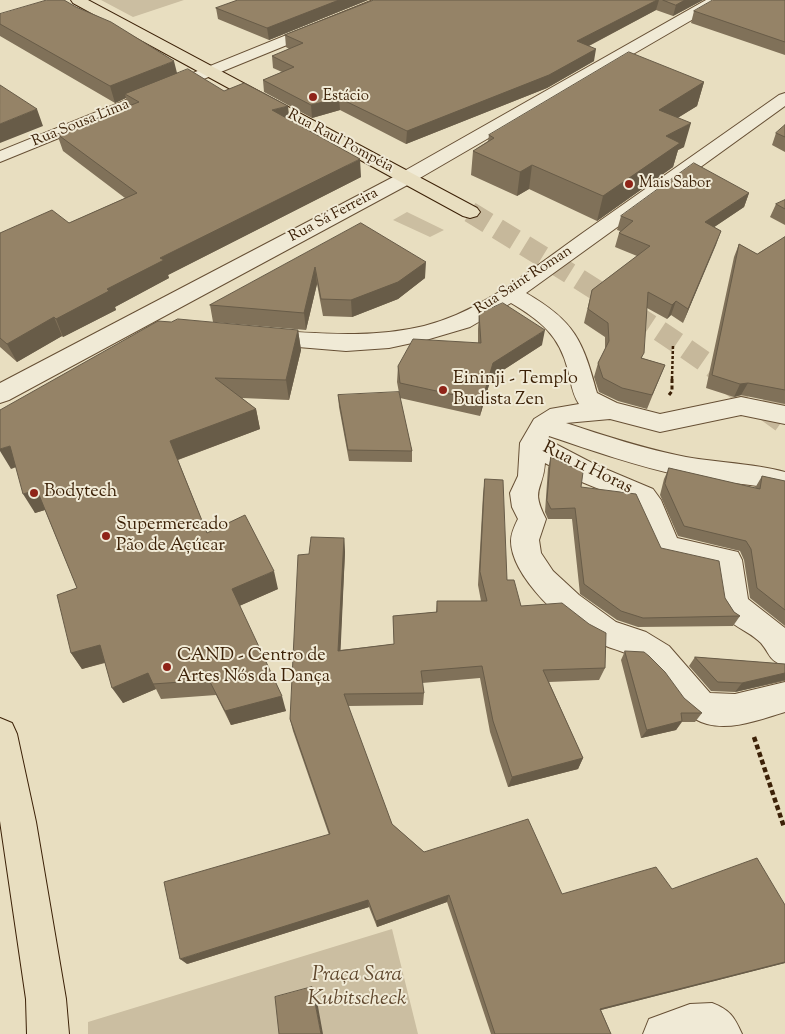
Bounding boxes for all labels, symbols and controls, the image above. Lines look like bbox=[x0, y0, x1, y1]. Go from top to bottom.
place label: Estácio bbox=[323, 88, 369, 106]
marker: Estácio bbox=[307, 91, 319, 103]
street label: Rua Sousa Lima bbox=[30, 96, 132, 152]
street label: Rua Raul Pompéia bbox=[284, 107, 396, 177]
place label: Mais Sabor bbox=[639, 175, 711, 193]
marker: Mais Sabor bbox=[623, 178, 635, 190]
street label: Rua Sá Ferreira bbox=[286, 185, 382, 247]
street label: Rua Saint Roman bbox=[472, 243, 576, 319]
place label: Eininji - Templo Budista Zen bbox=[453, 369, 578, 412]
marker: Eininji - Templo Budista Zen bbox=[437, 384, 449, 396]
street label: Rua 11 Horas bbox=[539, 438, 635, 500]
place label: Bodytech bbox=[44, 482, 117, 504]
marker: Bodytech bbox=[28, 487, 40, 499]
place label: Supermercado Pão de Açúcar bbox=[116, 515, 228, 558]
marker: Supermercado Pão de Açúcar bbox=[100, 530, 112, 542]
place label: CAND - Centro de Artes Nós da Dança bbox=[177, 646, 330, 689]
marker: CAND - Centro de Artes Nós da Dança bbox=[161, 661, 173, 673]
park label: Praça Sara Kubitscheck bbox=[308, 963, 406, 1013]

